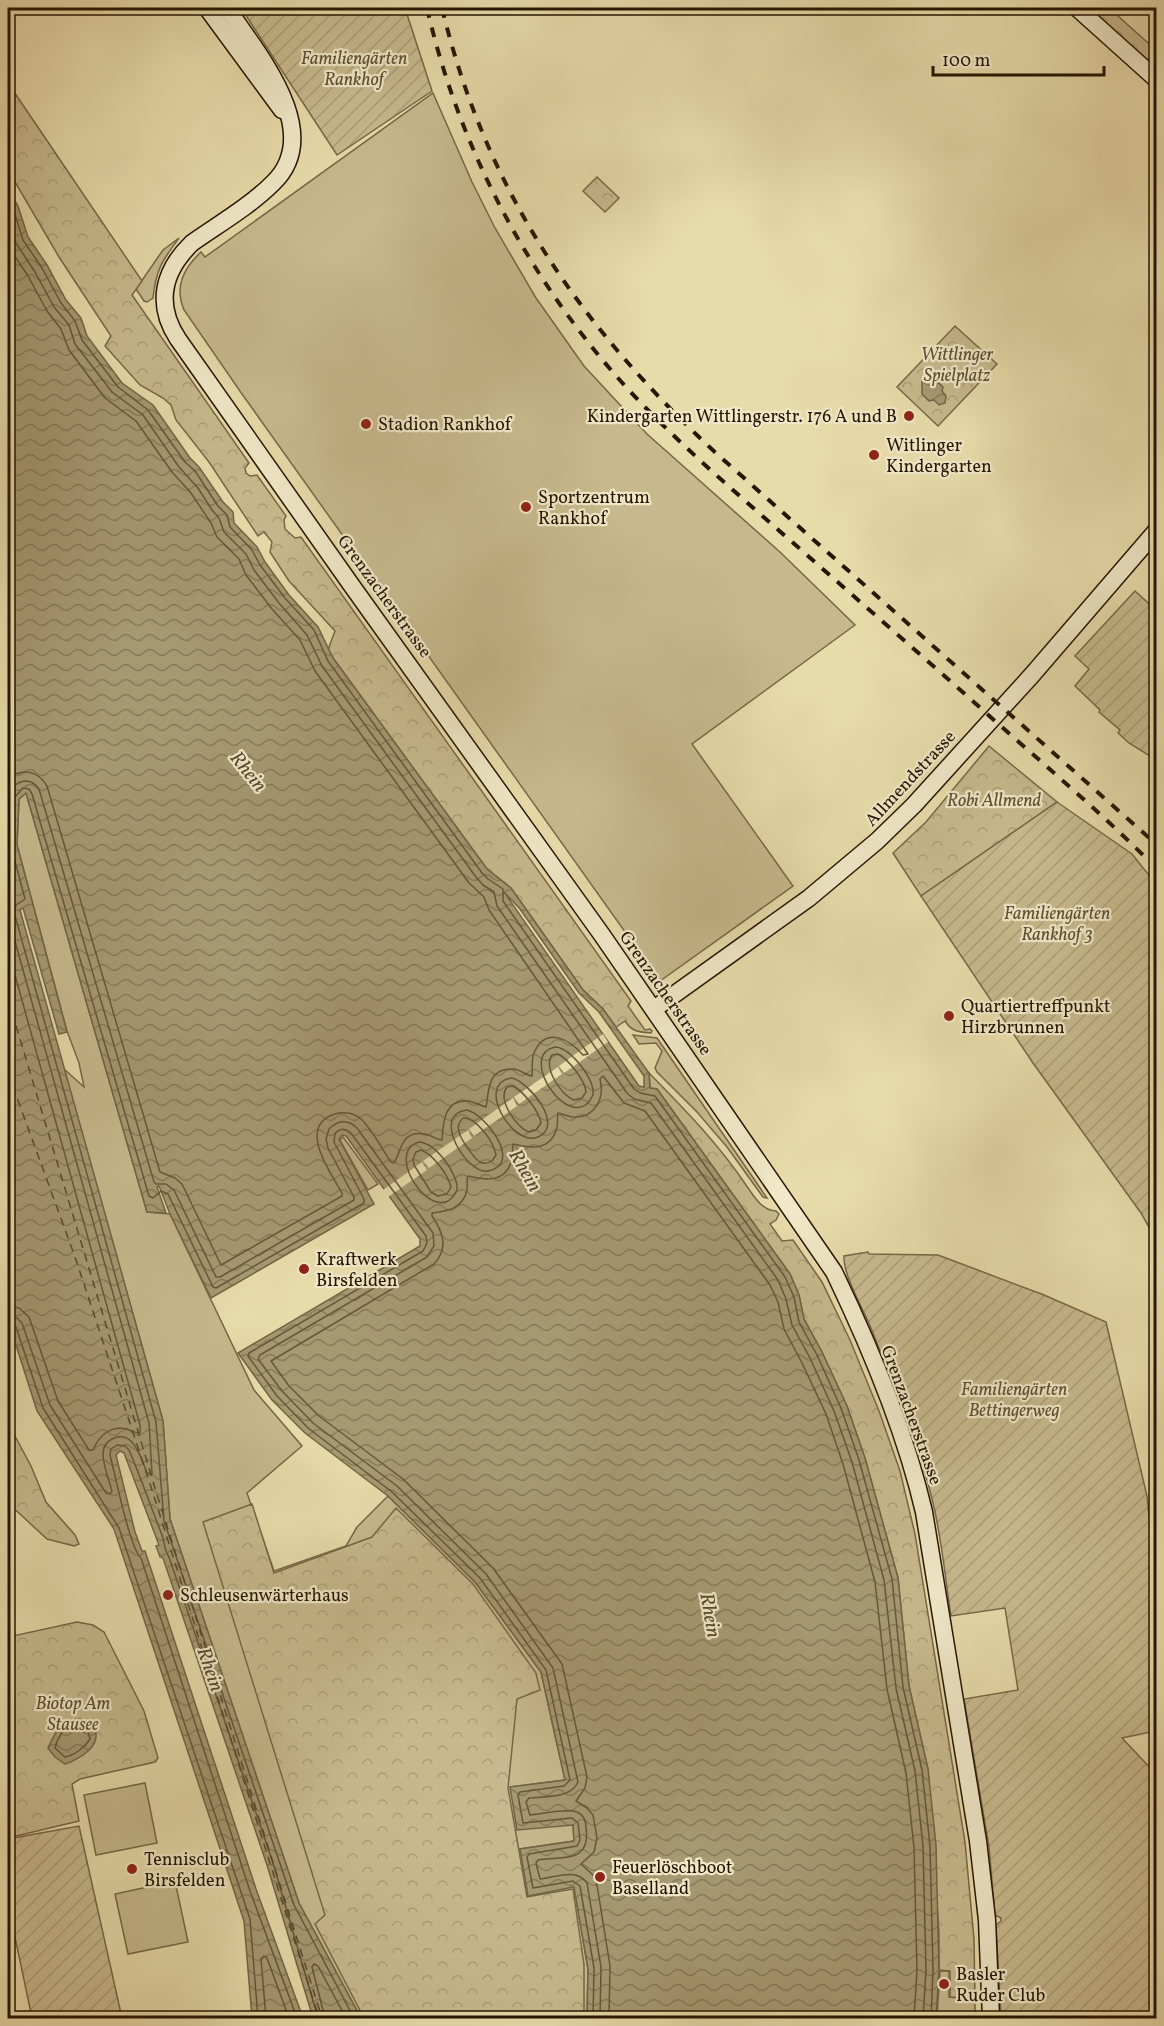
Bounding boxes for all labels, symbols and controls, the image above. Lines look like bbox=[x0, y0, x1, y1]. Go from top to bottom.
scale bar bbox=[933, 39, 1104, 77]
park label: Familiengärten Rankhof bbox=[301, 47, 407, 93]
text: 100 m bbox=[942, 49, 991, 74]
park label: Wittlinger Spielplatz bbox=[921, 343, 994, 389]
place label: Kindergarten Wittlingerstr. 176 A und B bbox=[587, 405, 897, 430]
marker: Kindergarten Wittlingerstr. 176 A und B bbox=[902, 409, 916, 423]
place label: Stadion Rankhof bbox=[378, 413, 513, 438]
marker: Stadion Rankhof bbox=[359, 417, 373, 431]
place label: Witlinger Kindergarten bbox=[886, 434, 992, 480]
marker: Witlinger Kindergarten bbox=[867, 448, 881, 462]
place label: Sportzentrum Rankhof bbox=[538, 486, 650, 532]
marker: Sportzentrum Rankhof bbox=[519, 500, 533, 514]
street label: Grenzacherstrasse bbox=[331, 530, 437, 664]
street label: Allmendstrasse bbox=[860, 725, 962, 833]
water label: Rhein bbox=[222, 746, 273, 799]
park label: Robi Allmend bbox=[947, 789, 1042, 814]
park label: Familiengärten Rankhof 3 bbox=[1004, 902, 1110, 948]
street label: Grenzacherstrasse bbox=[612, 927, 717, 1061]
place label: Quartiertreffpunkt Hirzbrunnen bbox=[961, 995, 1110, 1041]
marker: Quartiertreffpunkt Hirzbrunnen bbox=[942, 1009, 956, 1023]
water label: Rhein bbox=[501, 1144, 548, 1198]
place label: Kraftwerk Birsfelden bbox=[316, 1248, 398, 1294]
marker: Kraftwerk Birsfelden bbox=[297, 1262, 311, 1276]
street label: Grenzacherstrasse bbox=[874, 1342, 947, 1489]
park label: Familiengärten Bettingerweg bbox=[961, 1378, 1067, 1424]
place label: Schleusenwärterhaus bbox=[180, 1584, 349, 1609]
marker: Schleusenwärterhaus bbox=[161, 1588, 175, 1602]
water label: Rhein bbox=[691, 1591, 727, 1640]
water label: Rhein bbox=[188, 1644, 230, 1696]
park label: Biotop Am Stausee bbox=[36, 1692, 111, 1738]
place label: Tennisclub Birsfelden bbox=[144, 1848, 230, 1894]
place label: Feuerlöschboot Baselland bbox=[612, 1856, 732, 1902]
marker: Tennisclub Birsfelden bbox=[125, 1862, 139, 1876]
marker: Feuerlöschboot Baselland bbox=[593, 1870, 607, 1884]
place label: Basler Ruder Club bbox=[956, 1963, 1046, 2009]
marker: Basler Ruder Club bbox=[937, 1977, 951, 1991]

